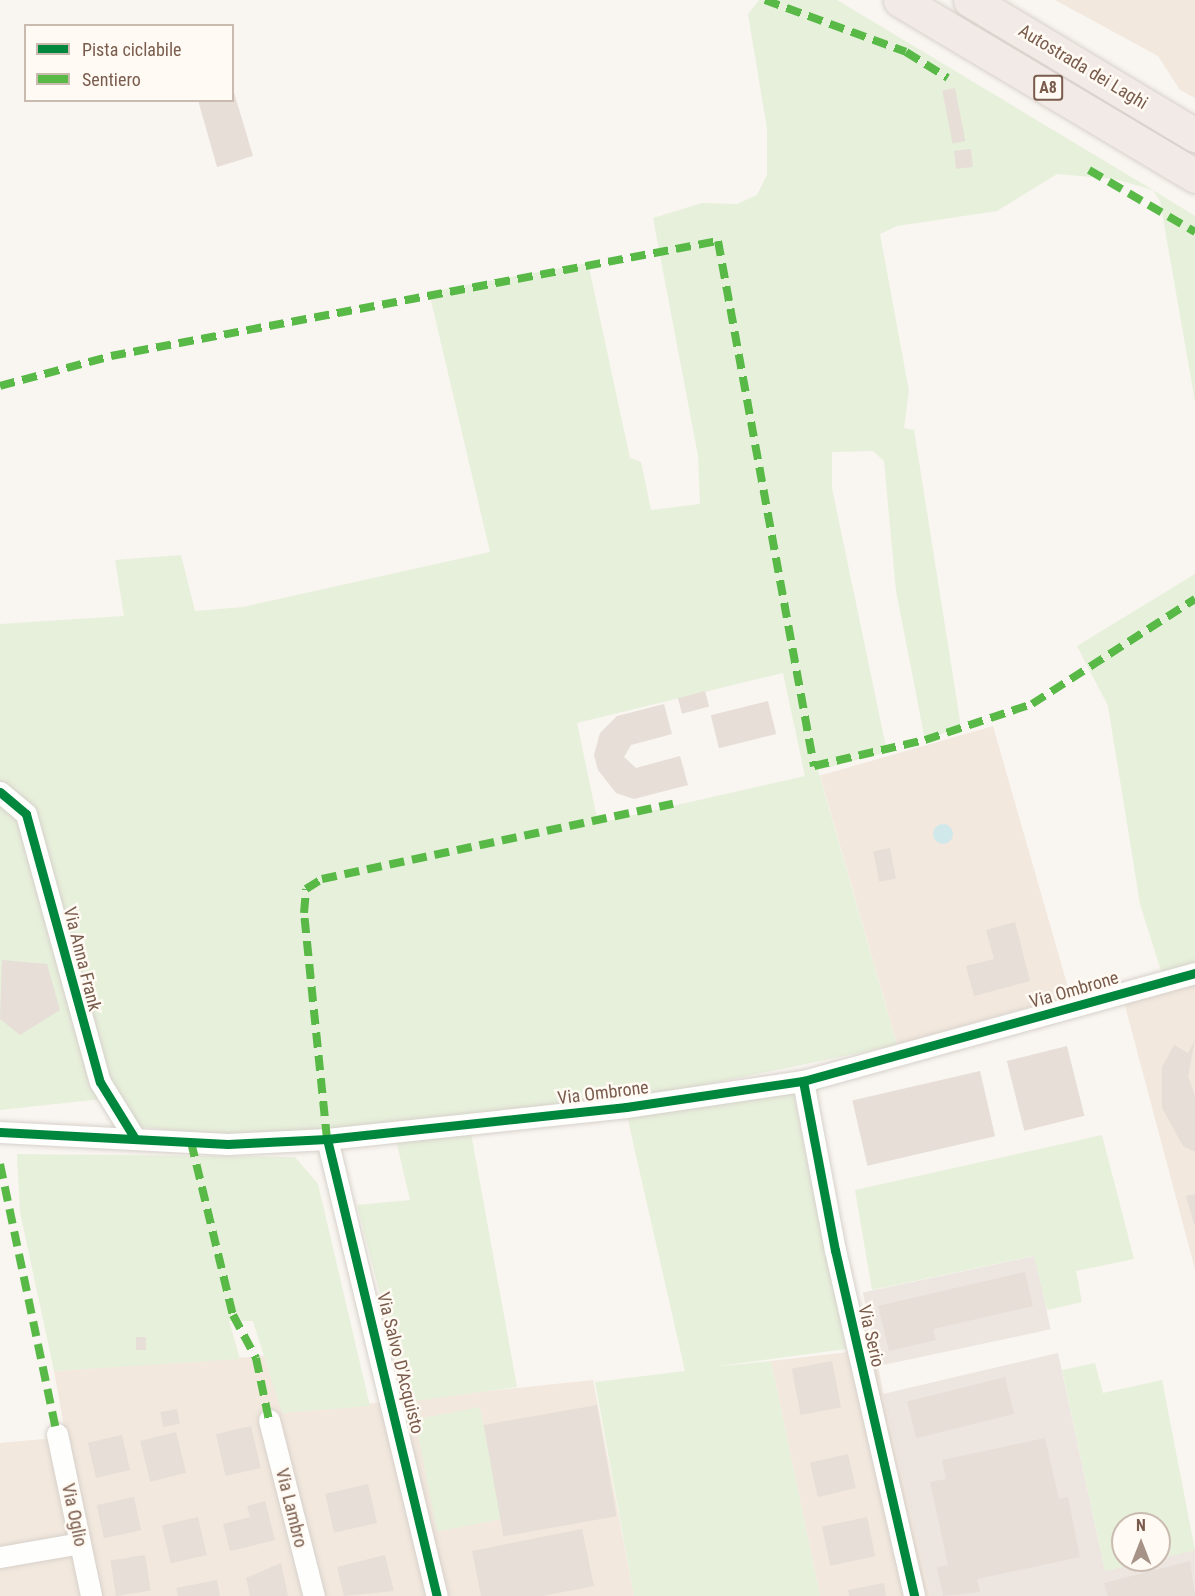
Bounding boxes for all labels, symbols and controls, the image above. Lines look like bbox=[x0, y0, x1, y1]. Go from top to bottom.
street label: Autostrada dei Laghi bbox=[1015, 20, 1151, 114]
legend bbox=[24, 24, 234, 102]
text: Pista ciclabile bbox=[82, 39, 181, 60]
text: Sentiero bbox=[82, 69, 141, 90]
road number: A8 bbox=[1033, 75, 1063, 101]
street label: Via Anna Frank bbox=[59, 905, 105, 1013]
street label: Via Ombrone bbox=[1027, 967, 1121, 1013]
street label: Via Ombrone bbox=[556, 1077, 650, 1109]
street label: Via Salvo D'Acquisto bbox=[372, 1290, 428, 1436]
street label: Via Serio bbox=[853, 1303, 889, 1369]
street label: Via Lambro bbox=[271, 1466, 311, 1550]
street label: Via Oglio bbox=[57, 1481, 91, 1549]
north arrow bbox=[1111, 1512, 1171, 1572]
text: N bbox=[1136, 1516, 1146, 1535]

